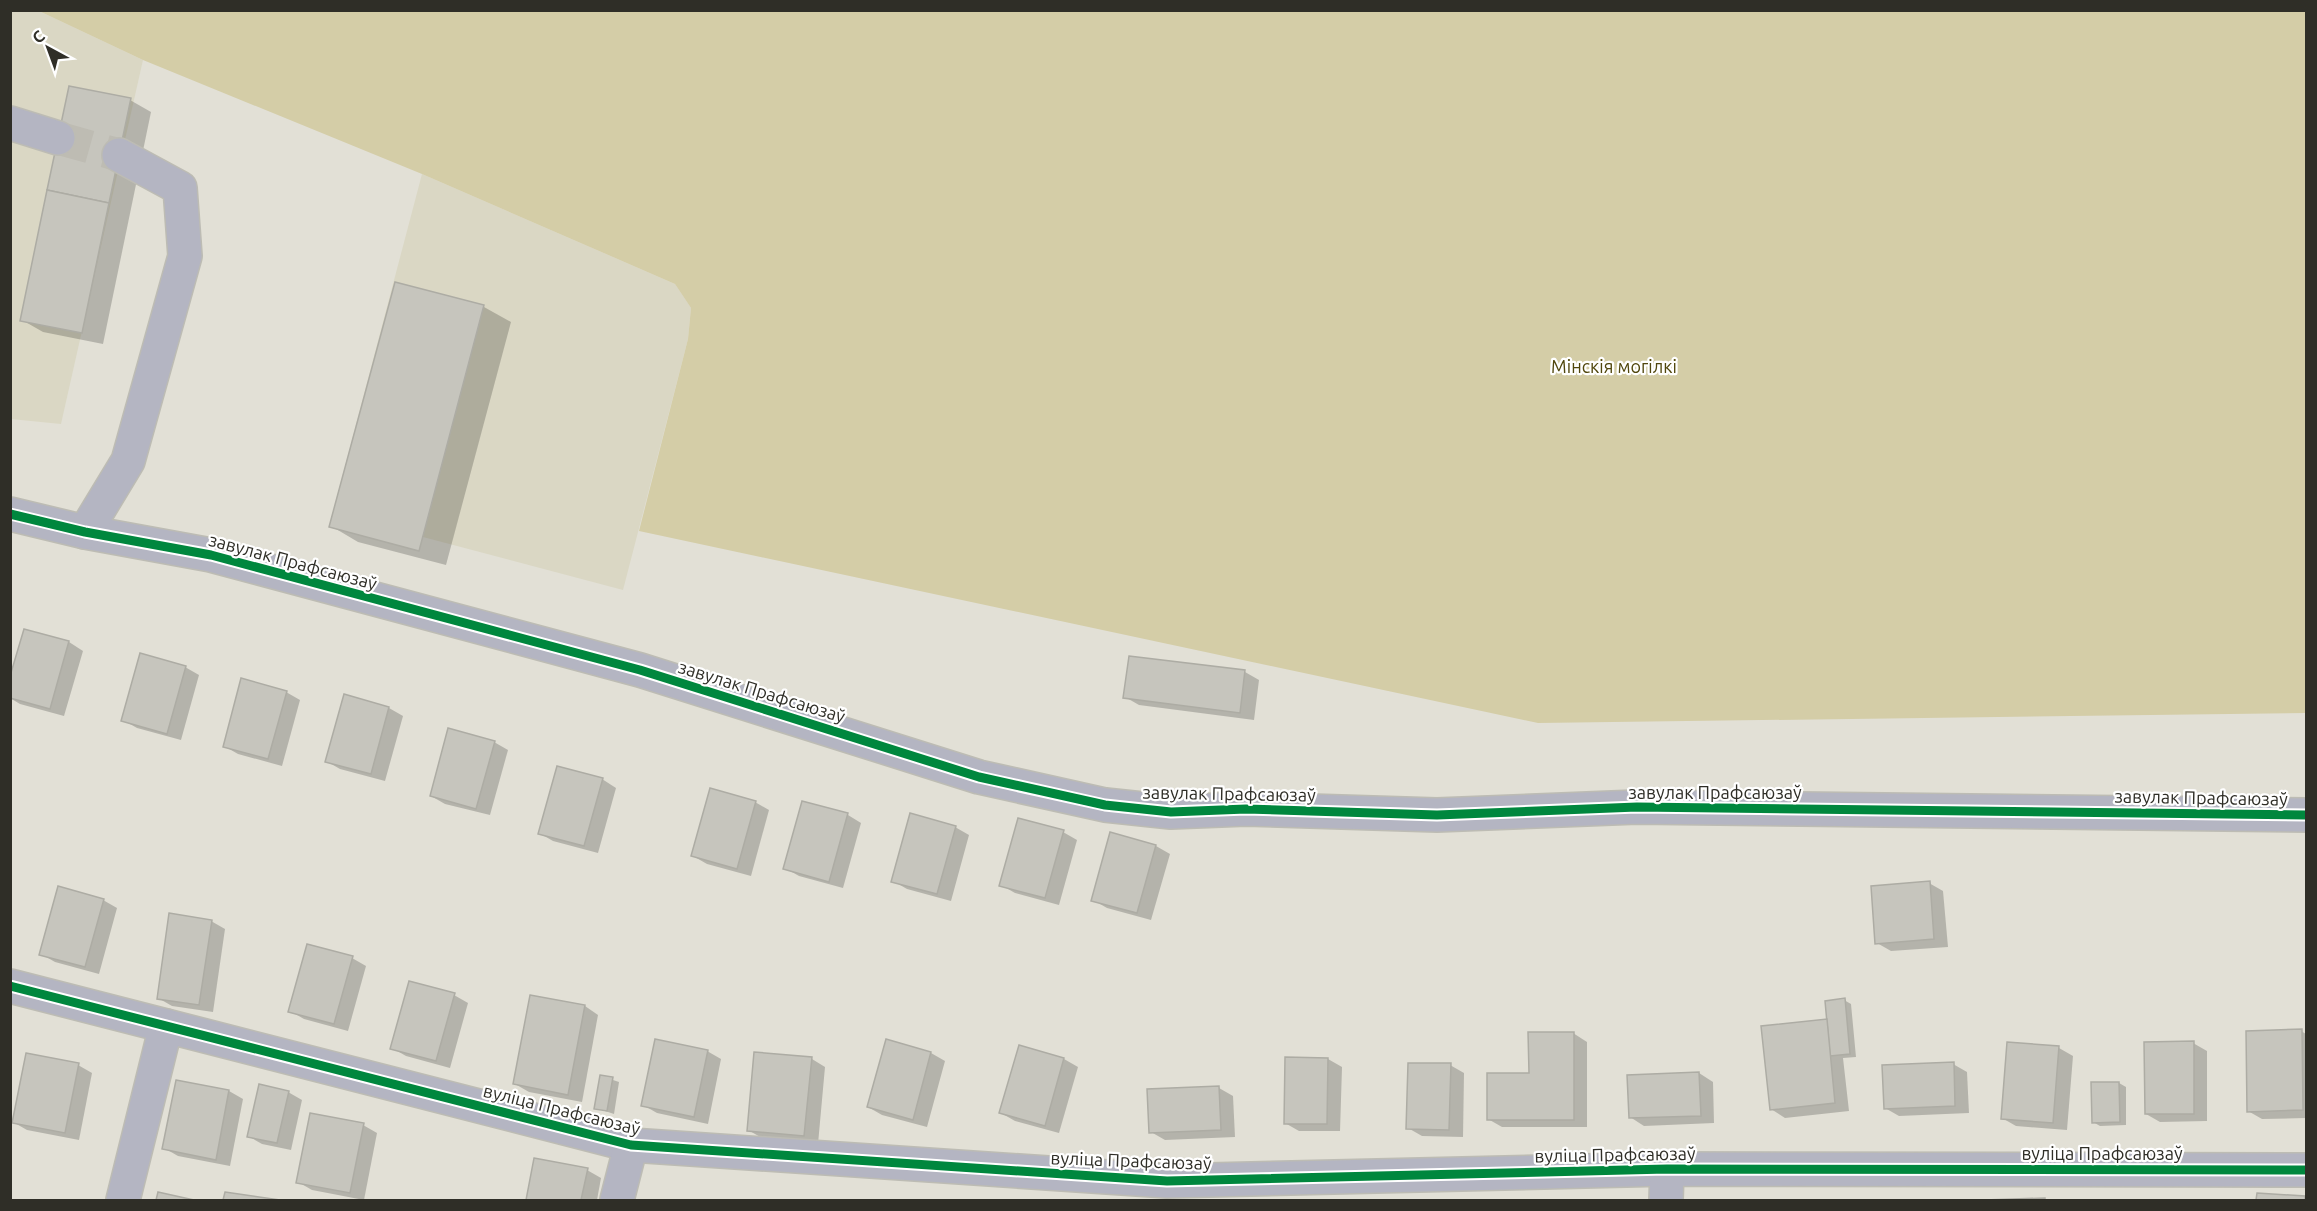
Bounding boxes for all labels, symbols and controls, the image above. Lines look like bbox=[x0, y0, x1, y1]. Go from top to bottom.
north arrow bbox=[18, 18, 78, 78]
text: С bbox=[28, 27, 48, 47]
park label: Мінскія могілкі bbox=[1551, 356, 1677, 376]
street label: завулак Прафсаюзаў bbox=[207, 529, 380, 593]
street label: завулак Прафсаюзаў bbox=[676, 656, 848, 726]
street label: завулак Прафсаюзаў bbox=[1142, 781, 1316, 805]
street label: завулак Прафсаюзаў bbox=[1628, 782, 1802, 802]
street label: завулак Прафсаюзаў bbox=[2114, 785, 2288, 809]
street label: вуліца Прафсаюзаў bbox=[481, 1080, 643, 1138]
street label: вуліца Прафсаюзаў bbox=[1534, 1143, 1696, 1165]
street label: вуліца Прафсаюзаў bbox=[2021, 1143, 2183, 1163]
street label: вуліца Прафсаюзаў bbox=[1050, 1147, 1212, 1173]

